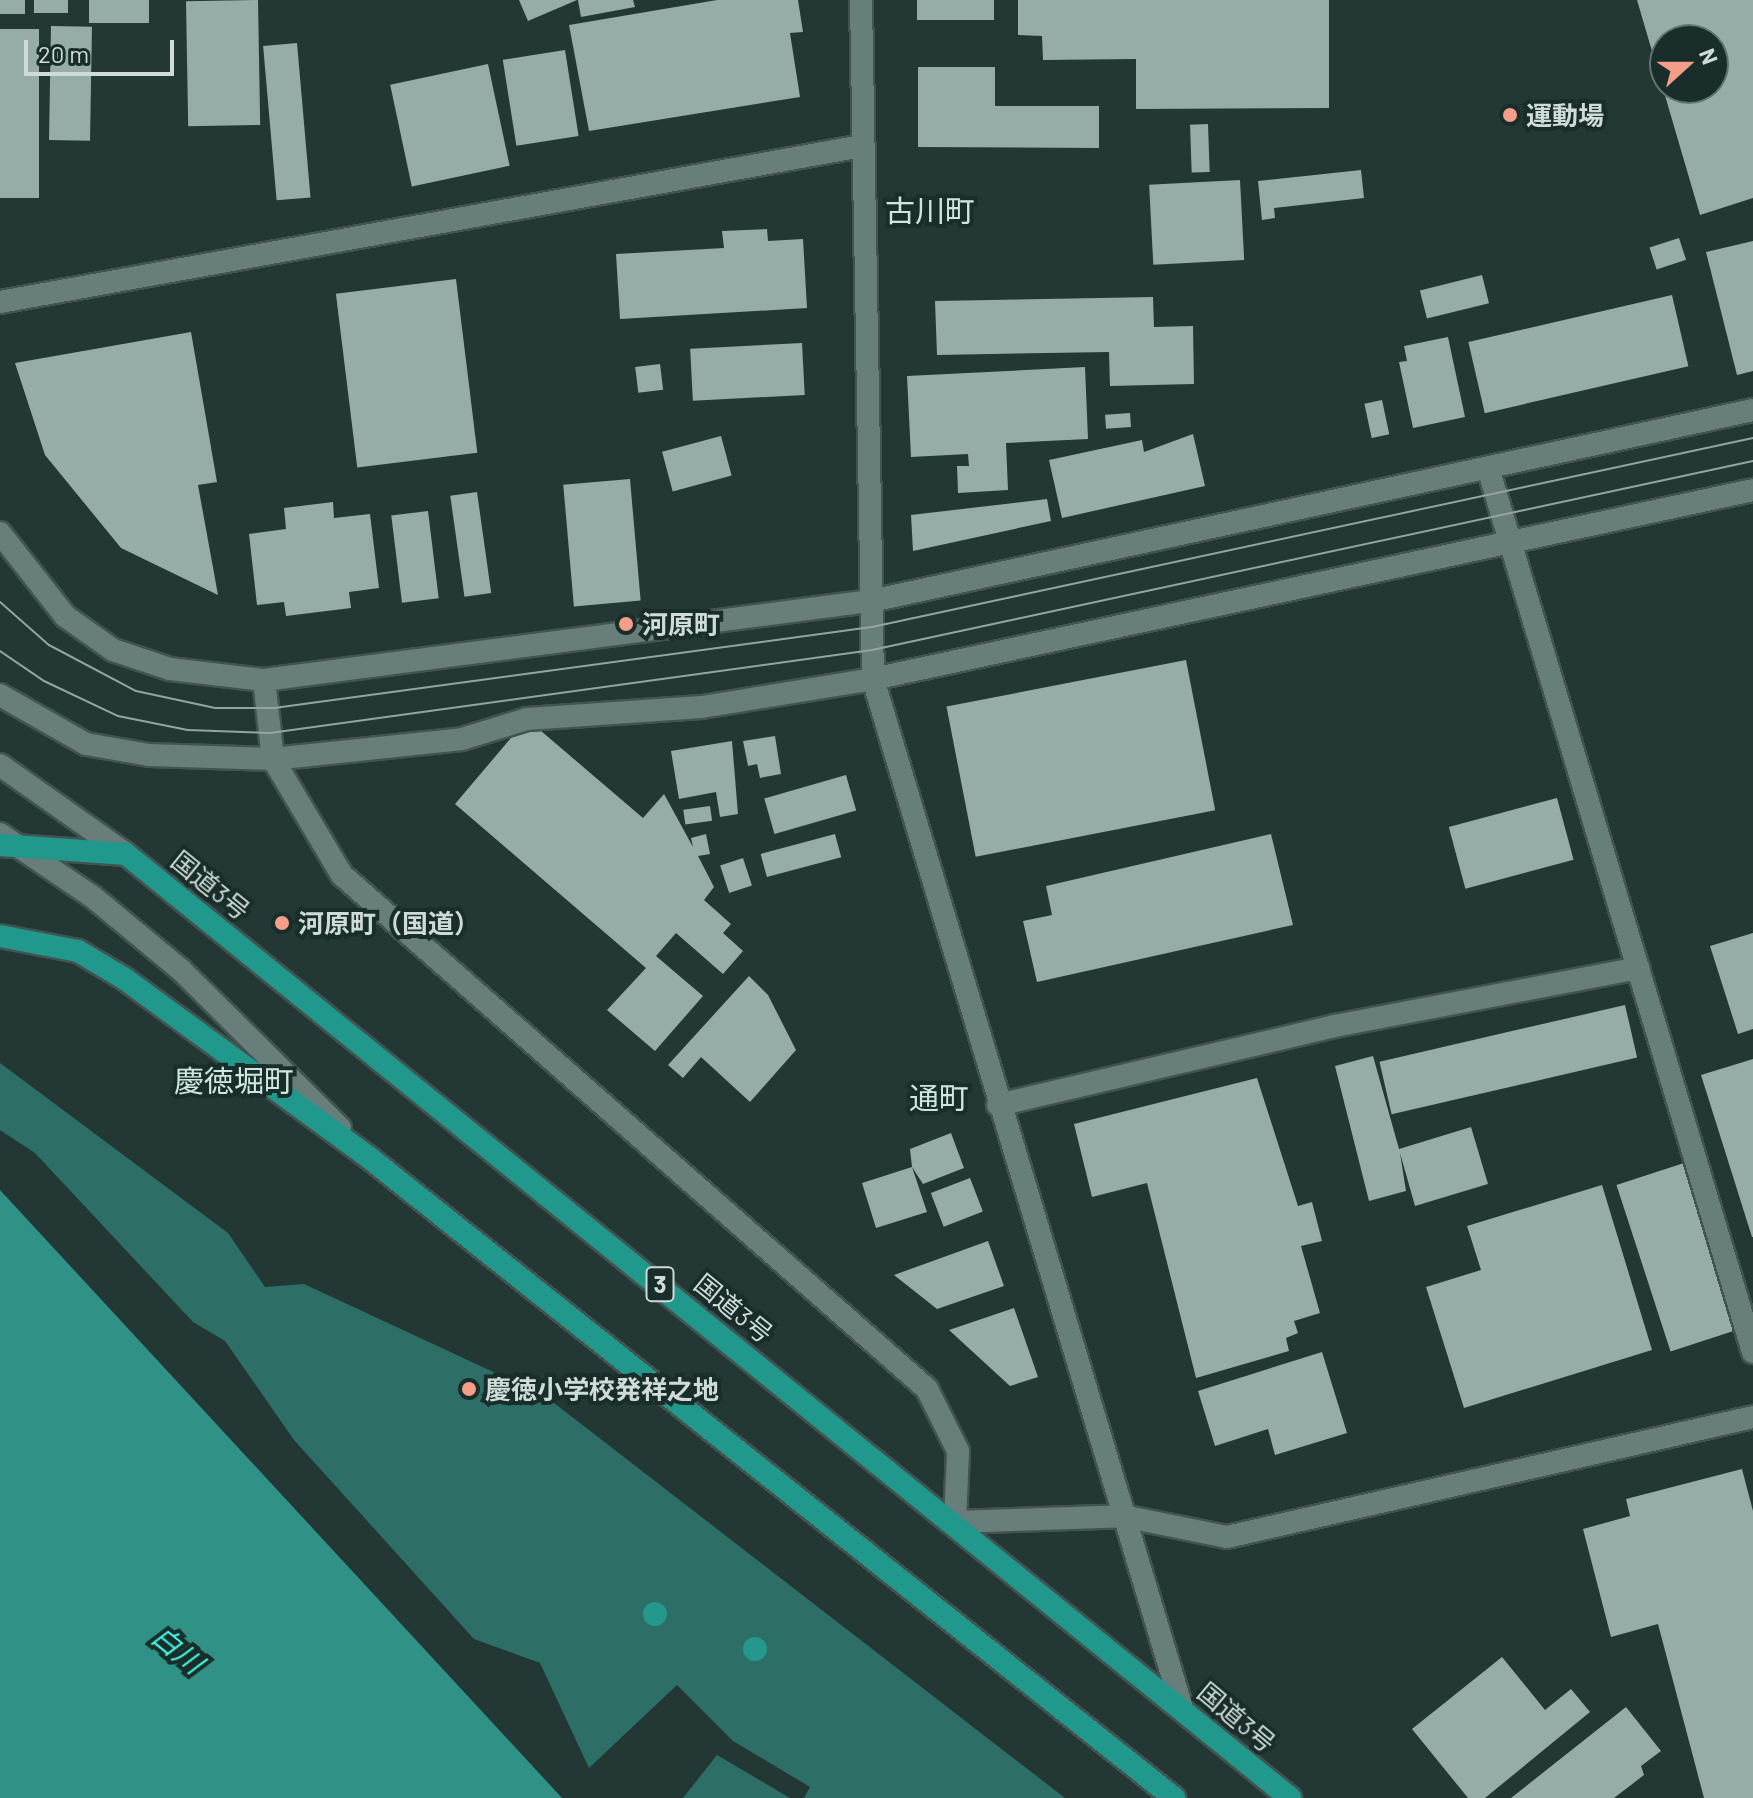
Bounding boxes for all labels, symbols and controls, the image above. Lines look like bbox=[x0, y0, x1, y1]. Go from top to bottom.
scale bar bbox=[28, 24, 178, 74]
north arrow bbox=[1649, 24, 1729, 104]
text: 20 m bbox=[38, 39, 89, 68]
text: N bbox=[1695, 45, 1724, 68]
place label: 運動場 bbox=[1526, 99, 1604, 131]
marker: 運動場 bbox=[1501, 106, 1519, 124]
district label: 古川町 bbox=[885, 192, 975, 228]
place label: 河原町 bbox=[642, 608, 720, 640]
marker: 河原町 bbox=[617, 615, 635, 633]
street label: 国道3号 bbox=[166, 844, 256, 926]
place label: 河原町（国道） bbox=[298, 907, 480, 939]
marker: 河原町（国道） bbox=[273, 914, 291, 932]
district label: 慶徳堀町 bbox=[174, 1062, 294, 1098]
district label: 通町 bbox=[909, 1079, 969, 1115]
road number: 3 bbox=[644, 1264, 676, 1304]
street label: 国道3号 bbox=[689, 1267, 779, 1349]
place label: 慶徳小学校発祥之地 bbox=[485, 1373, 719, 1405]
marker: 慶徳小学校発祥之地 bbox=[460, 1380, 478, 1398]
water label: 白川 bbox=[146, 1618, 210, 1680]
street label: 国道3号 bbox=[1192, 1676, 1282, 1758]

